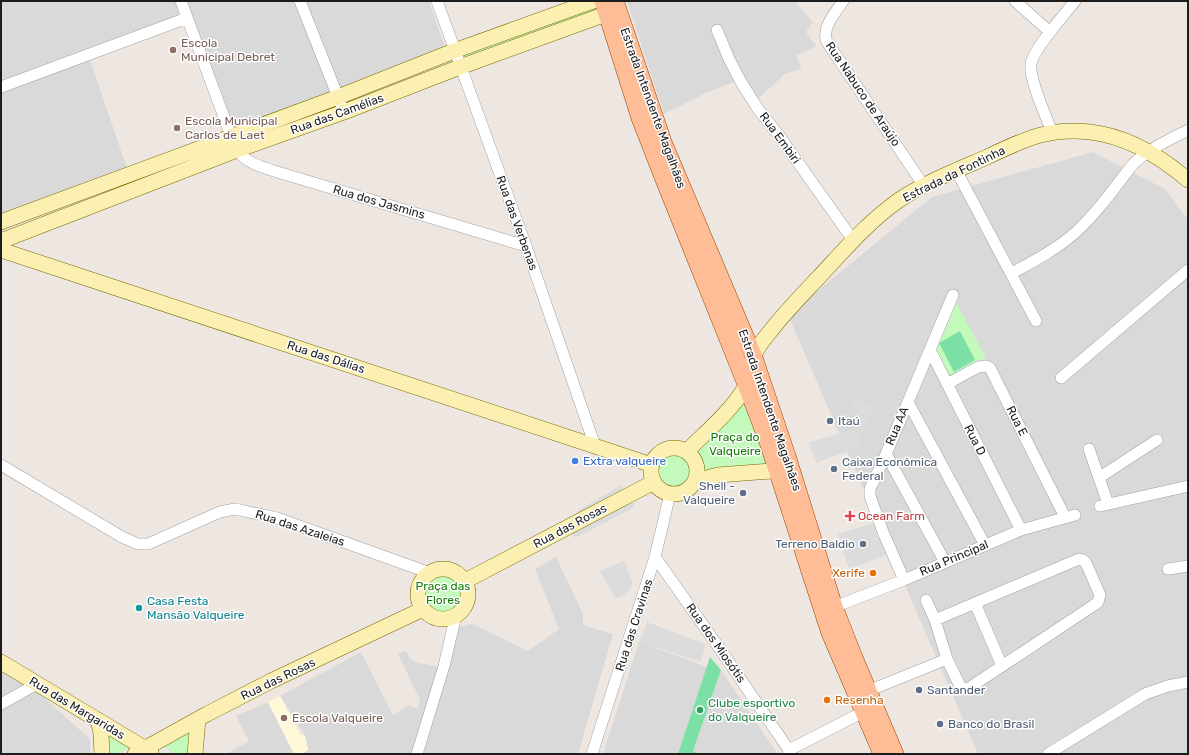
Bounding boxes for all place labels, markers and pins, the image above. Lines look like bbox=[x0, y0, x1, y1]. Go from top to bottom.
place label: Escola Municipal Debret bbox=[181, 36, 275, 64]
marker: Escola Municipal Debret bbox=[168, 45, 178, 55]
place label: Escola Municipal Carlos de Laet bbox=[185, 114, 278, 142]
marker: Escola Municipal Carlos de Laet bbox=[172, 123, 182, 133]
place label: Itaú bbox=[838, 414, 860, 428]
marker: Itaú bbox=[825, 416, 835, 426]
place label: Extra valqueire bbox=[583, 454, 667, 468]
place label: Caixa Econômica Federal bbox=[842, 455, 937, 483]
marker: Extra valqueire bbox=[570, 456, 580, 466]
marker: Caixa Econômica Federal bbox=[829, 464, 839, 474]
place label: Shell - Valqueire bbox=[683, 479, 735, 507]
marker: Shell - Valqueire bbox=[738, 488, 748, 498]
place label: Ocean Farm bbox=[858, 509, 925, 523]
marker: Ocean Farm bbox=[845, 511, 855, 521]
place label: Terreno Baldio bbox=[775, 537, 855, 551]
marker: Terreno Baldio bbox=[858, 539, 868, 549]
place label: Xerife bbox=[832, 566, 865, 580]
marker: Xerife bbox=[868, 568, 878, 578]
place label: Casa Festa Mansão Valqueire bbox=[147, 594, 245, 622]
marker: Casa Festa Mansão Valqueire bbox=[134, 603, 144, 613]
place label: Santander bbox=[927, 683, 986, 697]
marker: Santander bbox=[914, 685, 924, 695]
place label: Resenha bbox=[835, 693, 884, 707]
marker: Resenha bbox=[822, 695, 832, 705]
place label: Clube esportivo do Valqueire bbox=[708, 696, 795, 724]
marker: Clube esportivo do Valqueire bbox=[695, 705, 705, 715]
place label: Escola Valqueire bbox=[292, 711, 383, 725]
marker: Escola Valqueire bbox=[279, 713, 289, 723]
place label: Banco do Brasil bbox=[948, 717, 1034, 731]
marker: Banco do Brasil bbox=[935, 719, 945, 729]

